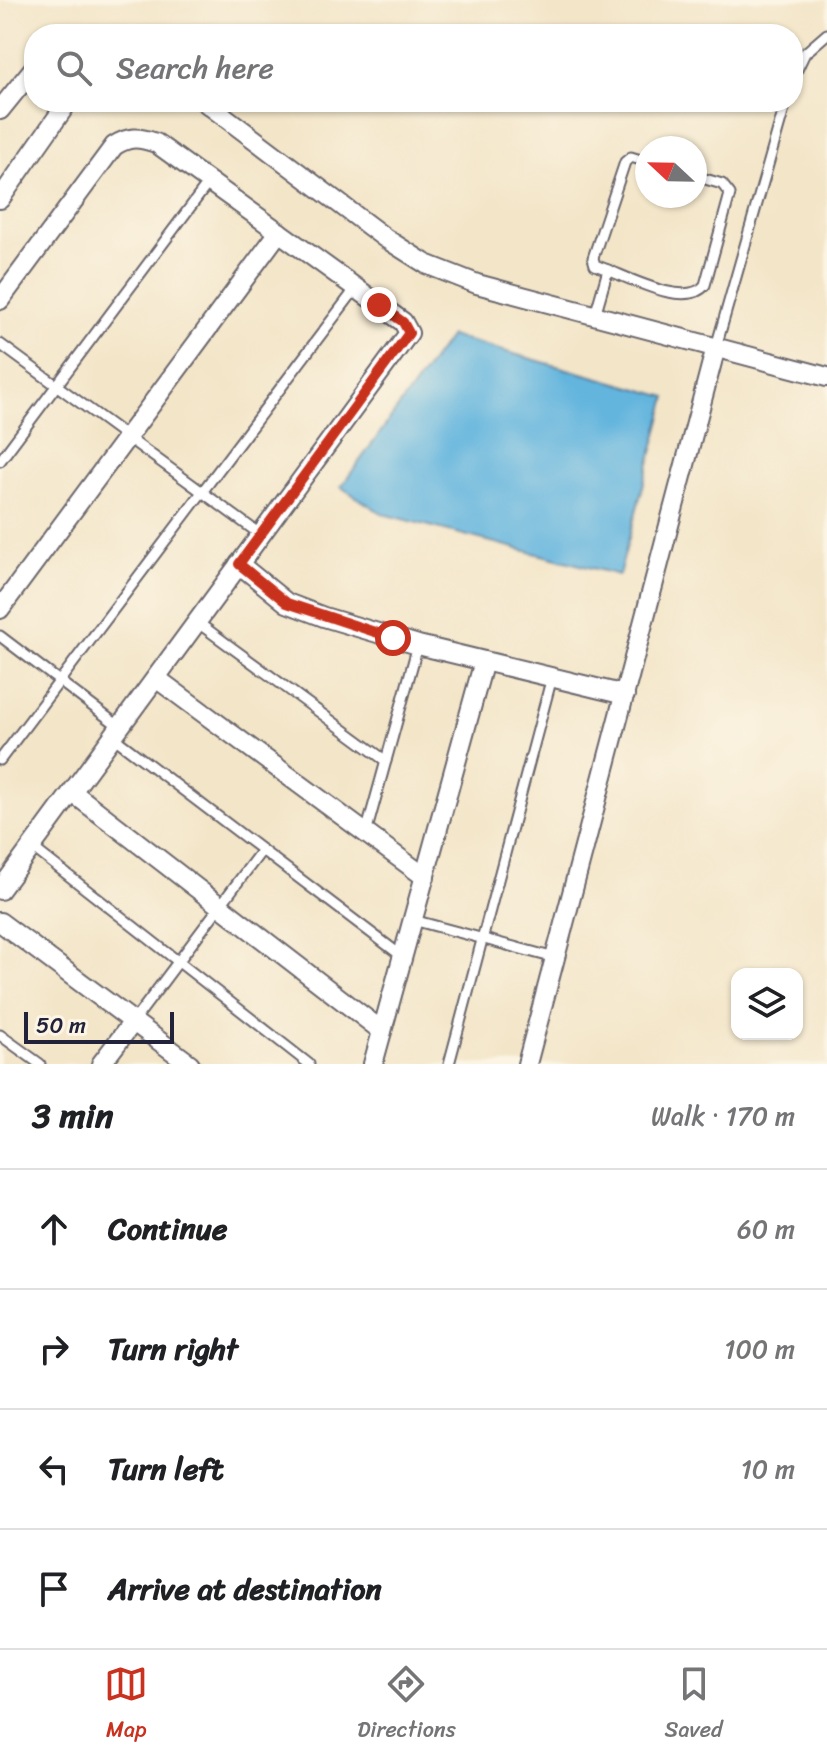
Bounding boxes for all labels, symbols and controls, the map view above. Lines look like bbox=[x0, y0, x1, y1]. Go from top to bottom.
search box bbox=[24, 24, 803, 112]
text: Search here bbox=[116, 41, 274, 95]
icon: search bbox=[52, 46, 96, 90]
north arrow bbox=[635, 136, 707, 208]
route end bbox=[361, 287, 397, 323]
route start bbox=[375, 620, 411, 656]
map controls bbox=[731, 968, 803, 1040]
button: layers bbox=[731, 968, 803, 1040]
text: 50 m bbox=[36, 1006, 86, 1045]
scale bar bbox=[24, 1008, 174, 1044]
text: 3 min bbox=[32, 1086, 113, 1146]
text: Walk · 170 m bbox=[651, 1093, 795, 1139]
text: Continue bbox=[108, 1202, 227, 1256]
text: 60 m bbox=[737, 1206, 795, 1252]
icon: ahead bbox=[32, 1207, 76, 1251]
text: Turn right bbox=[108, 1322, 238, 1376]
text: 100 m bbox=[724, 1326, 795, 1372]
icon: right bbox=[32, 1327, 76, 1371]
text: Turn left bbox=[108, 1442, 224, 1496]
text: 10 m bbox=[741, 1446, 795, 1492]
icon: left bbox=[32, 1447, 76, 1491]
text: Arrive at destination bbox=[108, 1562, 382, 1616]
icon: arrive bbox=[32, 1567, 76, 1611]
tab: Map bbox=[104, 1662, 148, 1749]
tab: Directions bbox=[357, 1662, 456, 1749]
tab: Saved bbox=[665, 1662, 723, 1749]

